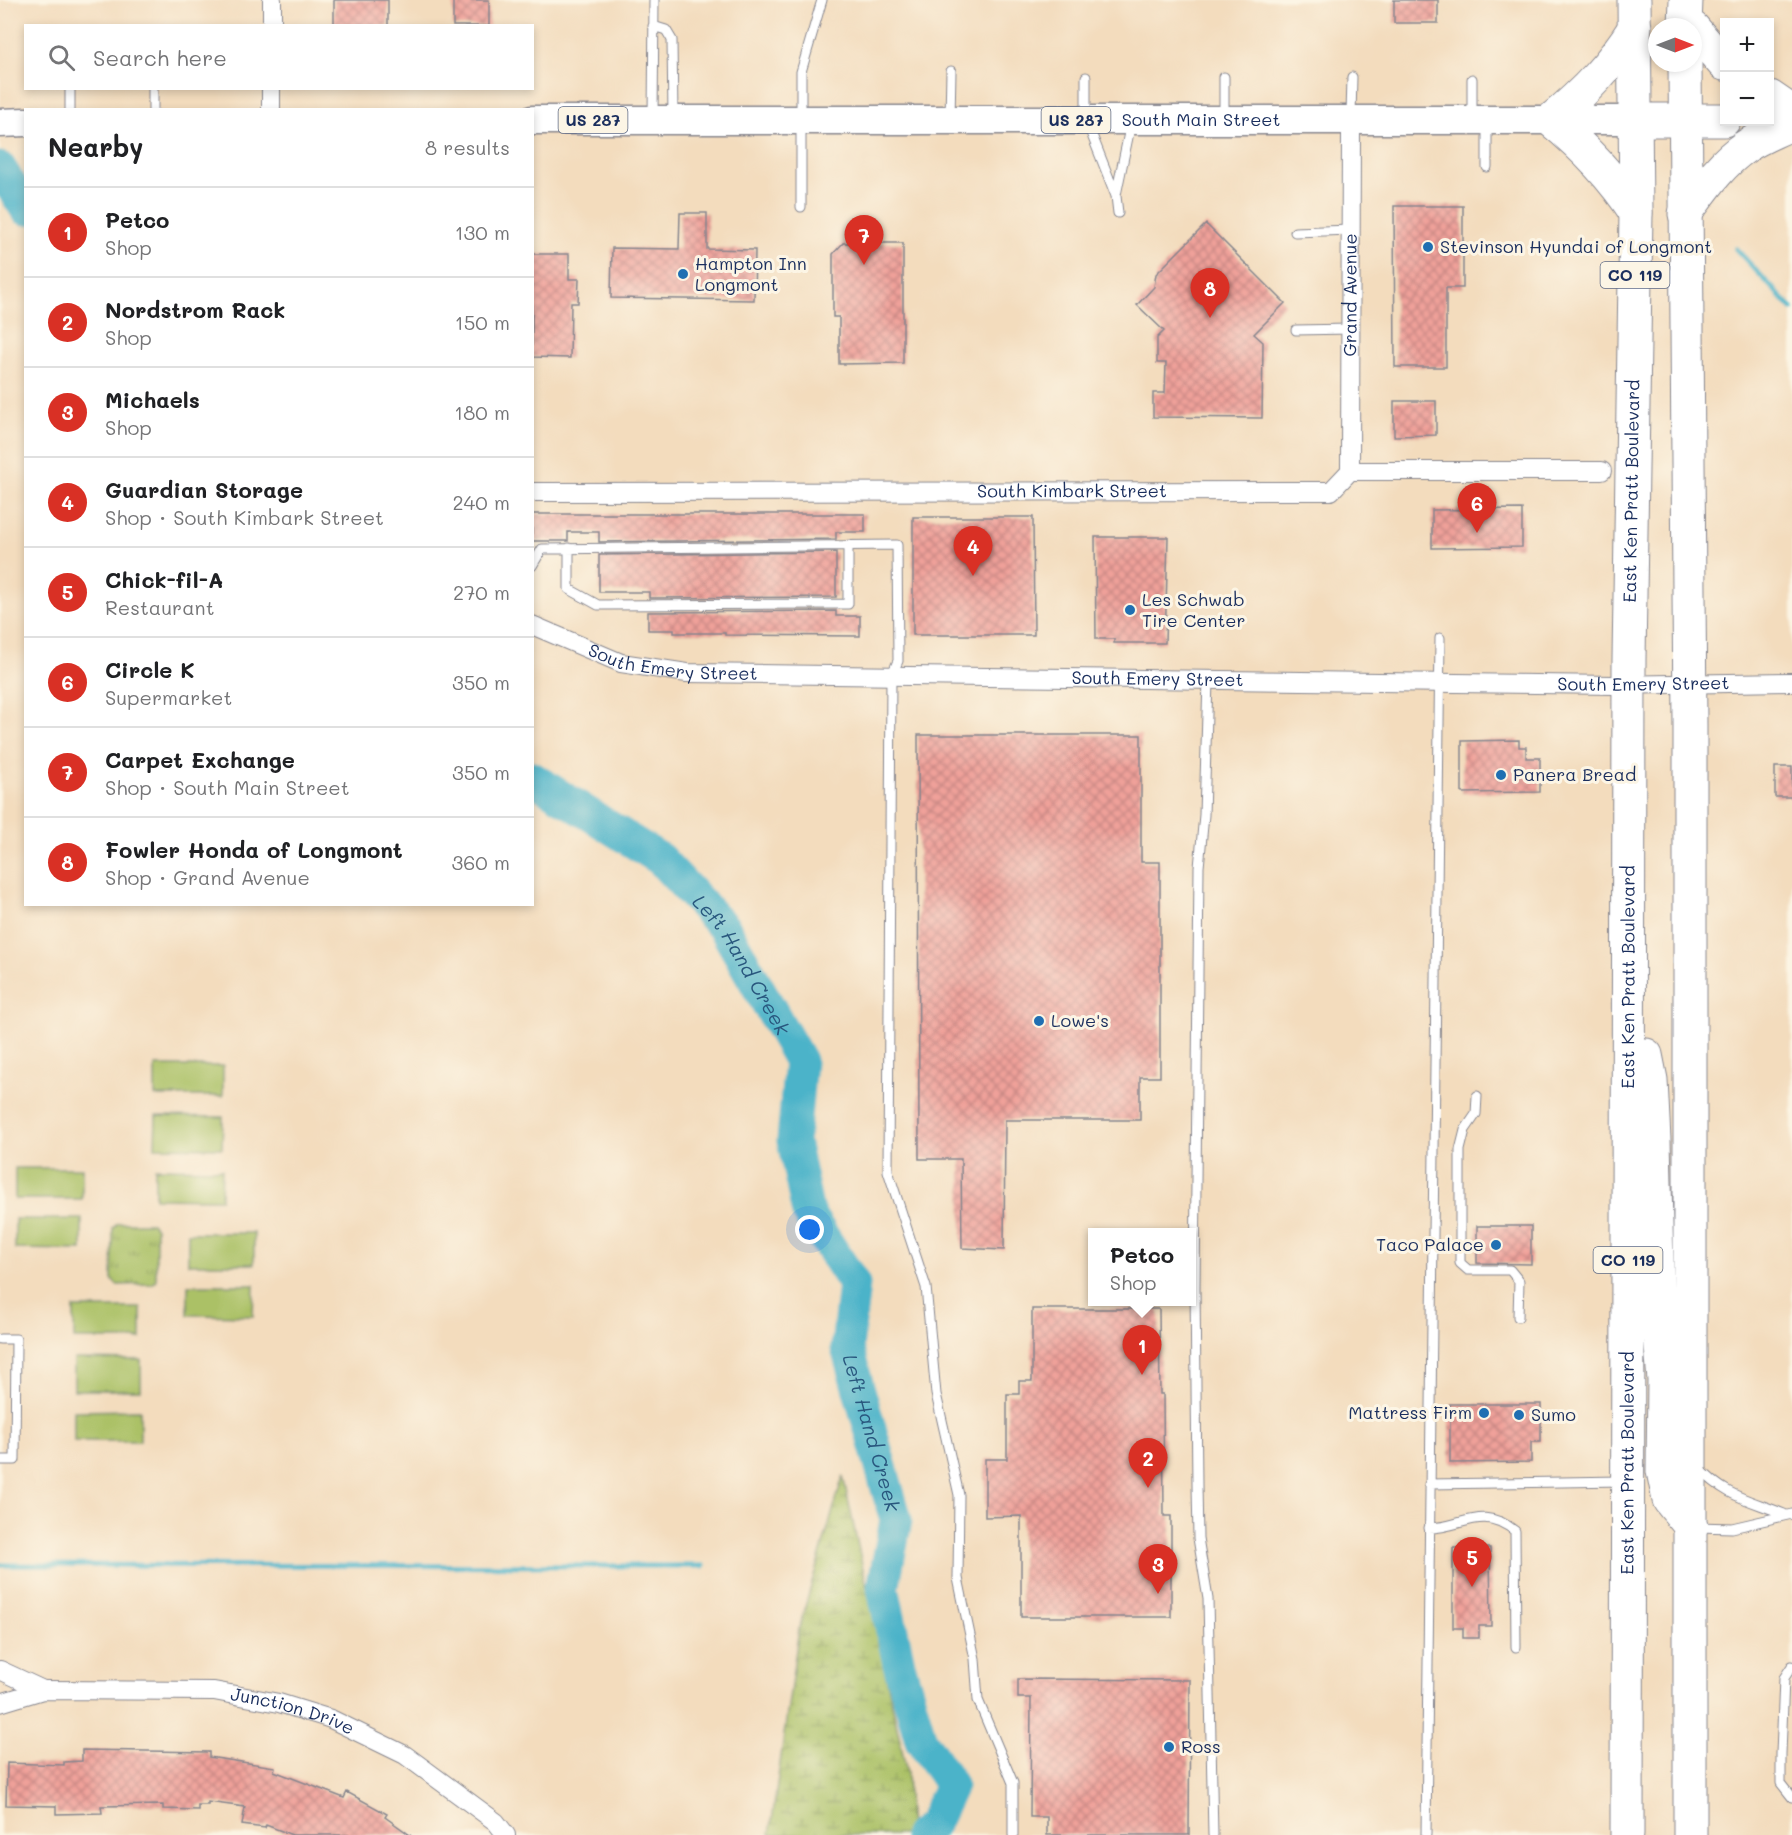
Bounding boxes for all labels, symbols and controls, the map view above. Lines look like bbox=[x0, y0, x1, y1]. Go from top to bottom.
north arrow bbox=[1648, 18, 1702, 72]
map controls bbox=[1720, 18, 1774, 126]
button: + bbox=[1720, 18, 1774, 72]
search box bbox=[24, 24, 534, 90]
icon: search bbox=[45, 41, 78, 74]
text: Search here bbox=[93, 43, 227, 72]
button: − bbox=[1720, 72, 1774, 126]
road number: US 287 bbox=[558, 107, 628, 133]
road number: US 287 bbox=[1042, 107, 1110, 133]
street label: South Main Street bbox=[1122, 107, 1280, 131]
text: Nearby bbox=[48, 130, 143, 164]
text: 8 results bbox=[425, 134, 510, 160]
text: Petco bbox=[105, 205, 169, 234]
pin: 7 bbox=[844, 216, 884, 265]
text: 1 bbox=[63, 219, 72, 245]
text: 130 m bbox=[455, 219, 510, 245]
street label: Grand Avenue bbox=[1337, 233, 1362, 357]
text: Shop bbox=[105, 234, 152, 260]
place label: Stevinson Hyundai of Longmont bbox=[1440, 234, 1712, 258]
marker: Stevinson Hyundai of Longmont bbox=[1421, 240, 1435, 254]
place label: Hampton Inn Longmont bbox=[695, 251, 807, 296]
road number: CO 119 bbox=[1600, 262, 1670, 288]
marker: Hampton Inn Longmont bbox=[676, 267, 690, 281]
pin: 8 bbox=[1190, 268, 1230, 318]
text: Nordstrom Rack bbox=[105, 295, 285, 324]
text: 2 bbox=[62, 309, 73, 335]
text: 150 m bbox=[455, 309, 510, 335]
text: Shop bbox=[105, 324, 152, 350]
street label: East Ken Pratt Boulevard bbox=[1617, 379, 1644, 603]
text: Michaels bbox=[105, 385, 200, 414]
text: 3 bbox=[62, 399, 74, 425]
text: 180 m bbox=[454, 399, 510, 425]
text: Shop bbox=[105, 414, 152, 440]
text: Guardian Storage bbox=[105, 475, 303, 504]
street label: South Kimbark Street bbox=[977, 478, 1167, 502]
pin: 6 bbox=[1458, 484, 1496, 533]
text: 4 bbox=[61, 489, 74, 515]
text: 240 m bbox=[452, 489, 510, 515]
text: Shop · South Kimbark Street bbox=[105, 504, 384, 530]
pin: 4 bbox=[954, 526, 992, 576]
text: Chick-fil-A bbox=[105, 565, 223, 594]
text: 5 bbox=[62, 579, 73, 605]
text: 270 m bbox=[453, 579, 510, 605]
place label: Les Schwab Tire Center bbox=[1142, 587, 1246, 632]
text: Restaurant bbox=[105, 594, 215, 620]
marker: Les Schwab Tire Center bbox=[1123, 603, 1137, 617]
street label: South Emery Street bbox=[585, 637, 758, 685]
text: Circle K bbox=[105, 655, 195, 684]
street label: South Emery Street bbox=[1071, 665, 1244, 691]
text: 6 bbox=[61, 669, 74, 695]
text: 350 m bbox=[452, 669, 510, 695]
street label: South Emery Street bbox=[1557, 670, 1730, 696]
text: Supermarket bbox=[105, 684, 232, 710]
text: Carpet Exchange bbox=[105, 745, 295, 774]
text: 7 bbox=[62, 759, 73, 785]
text: 350 m bbox=[452, 759, 510, 785]
place label: Panera Bread bbox=[1513, 762, 1636, 786]
marker: Panera Bread bbox=[1494, 768, 1508, 782]
text: Shop · South Main Street bbox=[105, 774, 349, 800]
text: Fowler Honda of Longmont bbox=[105, 835, 403, 864]
text: 8 bbox=[61, 849, 74, 875]
text: 360 m bbox=[452, 849, 510, 875]
text: Shop · Grand Avenue bbox=[105, 864, 310, 890]
street label: East Ken Pratt Boulevard bbox=[1615, 865, 1640, 1089]
water label: Left Hand Creek bbox=[687, 888, 797, 1040]
place label: Lowe's bbox=[1051, 1008, 1109, 1032]
marker: Lowe's bbox=[1032, 1014, 1046, 1028]
your location bbox=[795, 1215, 824, 1244]
popup bbox=[1088, 1228, 1196, 1306]
place label: Taco Palace bbox=[1376, 1232, 1484, 1256]
marker: Taco Palace bbox=[1489, 1238, 1503, 1252]
text: Petco bbox=[1110, 1240, 1174, 1269]
road number: CO 119 bbox=[1594, 1247, 1662, 1273]
text: Shop bbox=[1110, 1269, 1157, 1295]
pin: 1 bbox=[1122, 1326, 1162, 1375]
water label: Left Hand Creek bbox=[837, 1351, 907, 1515]
street label: East Ken Pratt Boulevard bbox=[1614, 1351, 1639, 1575]
place label: Mattress Firm bbox=[1348, 1400, 1472, 1424]
place label: Sumo bbox=[1531, 1402, 1576, 1426]
marker: Mattress Firm bbox=[1477, 1406, 1491, 1420]
marker: Sumo bbox=[1512, 1408, 1526, 1422]
pin: 2 bbox=[1128, 1438, 1168, 1488]
pin: 5 bbox=[1452, 1538, 1492, 1587]
pin: 3 bbox=[1138, 1544, 1178, 1594]
street label: Junction Drive bbox=[229, 1681, 359, 1740]
place label: Ross bbox=[1181, 1734, 1221, 1758]
marker: Ross bbox=[1162, 1740, 1176, 1754]

